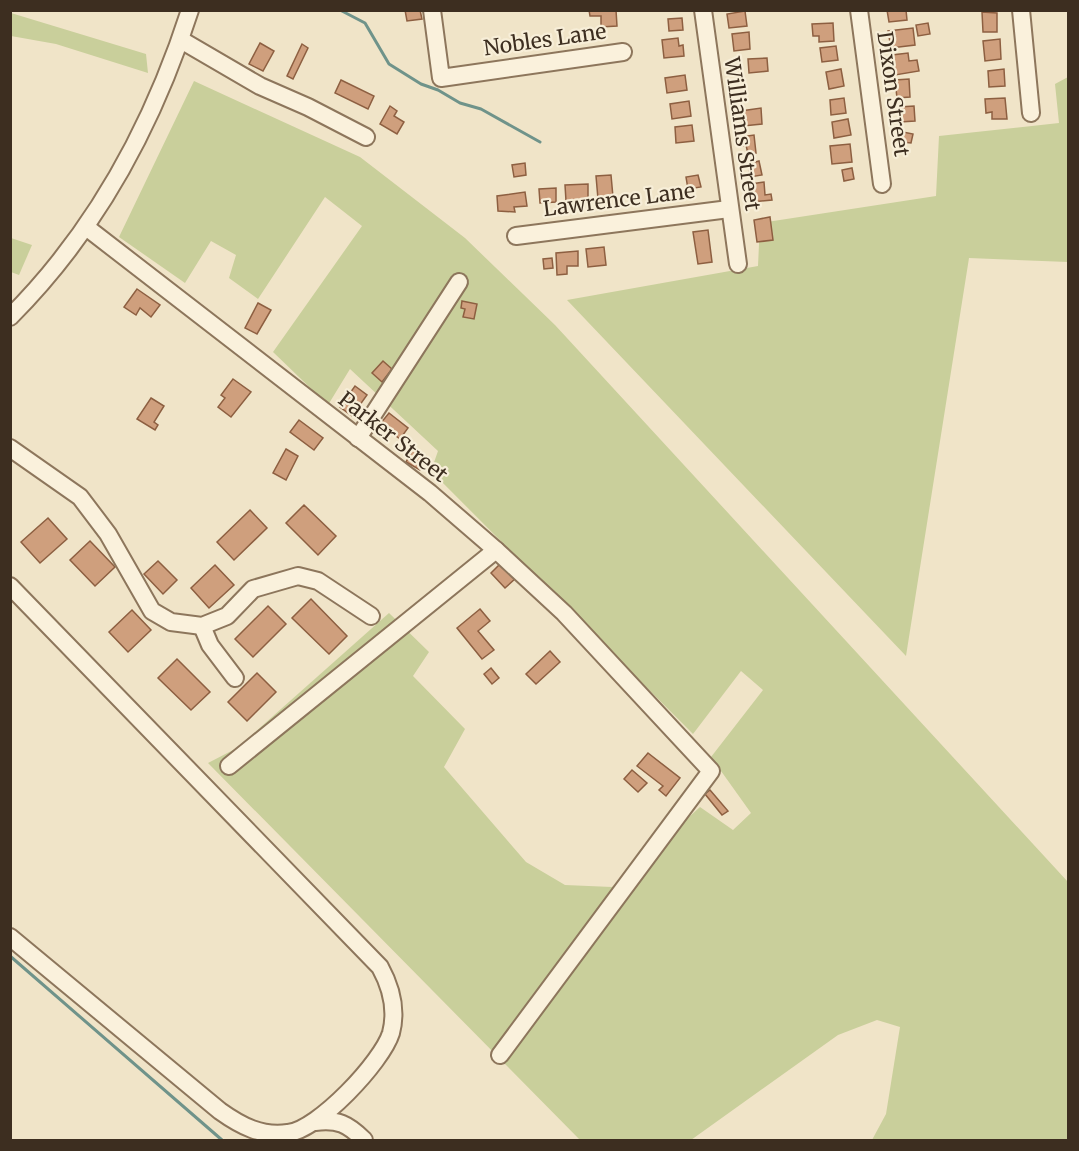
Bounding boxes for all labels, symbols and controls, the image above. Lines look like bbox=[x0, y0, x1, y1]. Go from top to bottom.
street label: Nobles Lane bbox=[482, 18, 608, 61]
street label: Dixon Street bbox=[871, 30, 916, 158]
street label: Williams Street bbox=[718, 54, 767, 212]
street label: Lawrence Lane bbox=[541, 177, 696, 222]
street label: Parker Street bbox=[333, 385, 453, 488]

